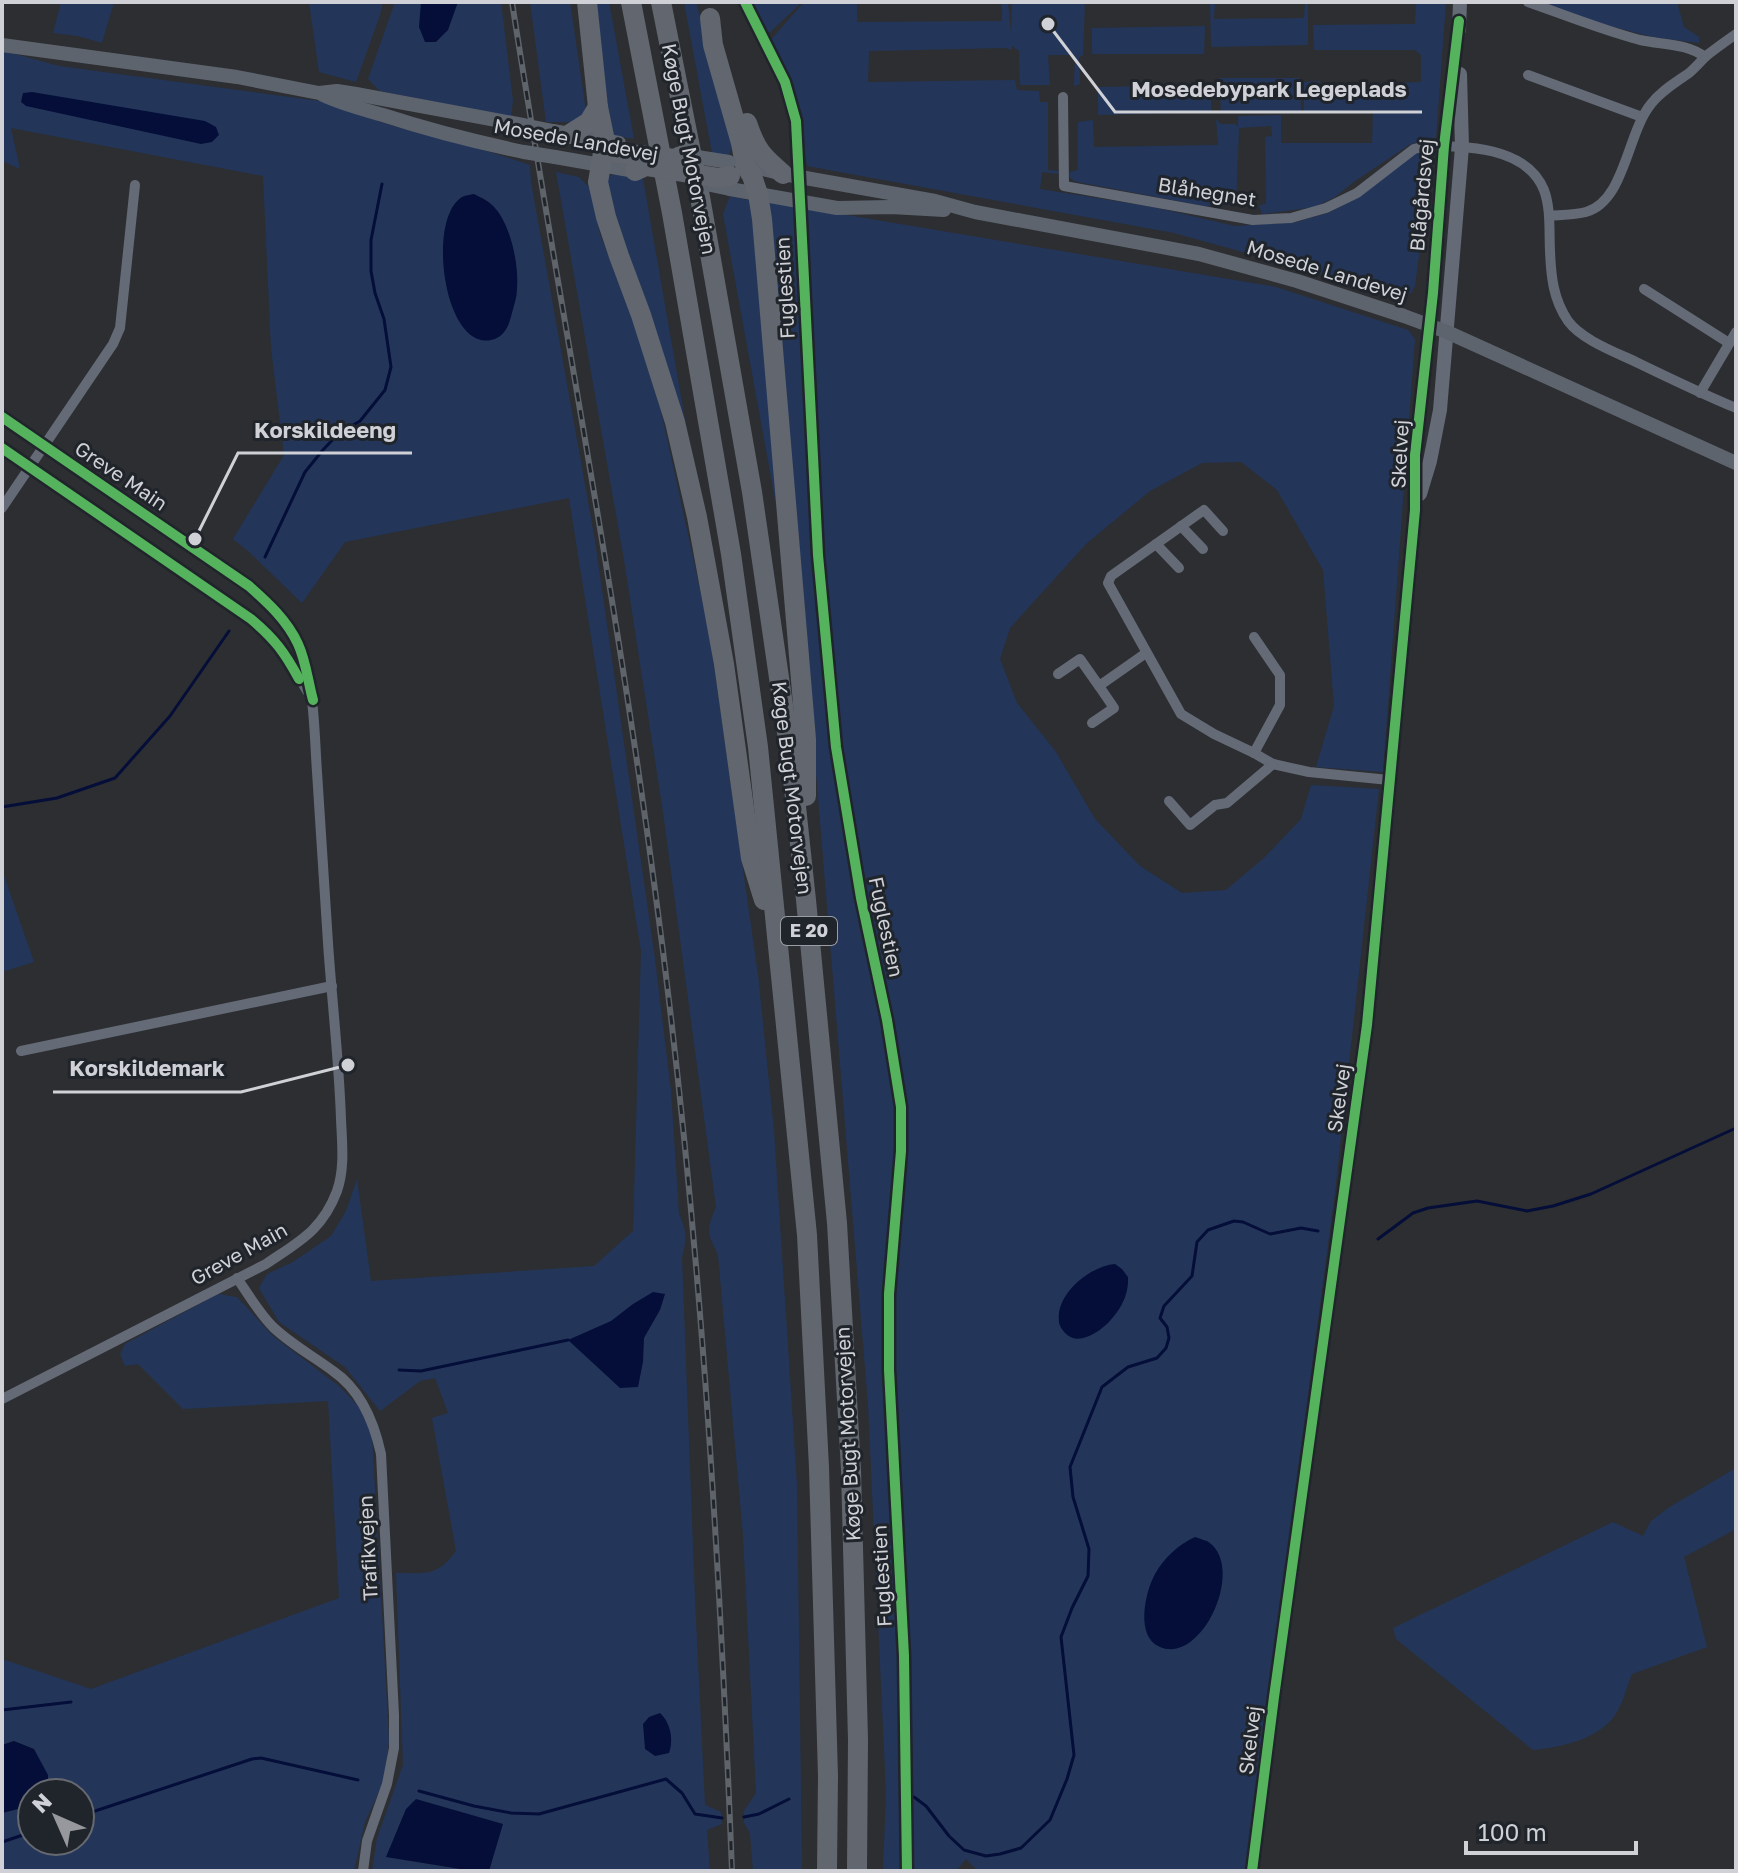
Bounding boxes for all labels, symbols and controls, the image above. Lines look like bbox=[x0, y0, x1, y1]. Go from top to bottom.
street label: Køge Bugt Motorvejen bbox=[658, 41, 722, 256]
callout: Mosedebypark Legeplads bbox=[1115, 66, 1422, 112]
text: Mosedebypark Legeplads bbox=[1131, 75, 1407, 102]
street label: Mosede Landevej bbox=[492, 113, 660, 165]
street label: Blågårdsvej bbox=[1404, 138, 1438, 252]
street label: Blåhegnet bbox=[1156, 171, 1258, 211]
street label: Mosede Landevej bbox=[1244, 234, 1411, 306]
street label: Fuglestien bbox=[769, 237, 799, 340]
callout: Korskildeeng bbox=[238, 407, 412, 453]
text: Korskildeeng bbox=[254, 416, 396, 443]
street label: Skelvej bbox=[1385, 419, 1413, 489]
street label: Greve Main bbox=[71, 435, 172, 515]
street label: Køge Bugt Motorvejen bbox=[768, 680, 818, 896]
street label: Fuglestien bbox=[865, 874, 909, 979]
road number: E 20 bbox=[781, 917, 837, 945]
callout: Korskildemark bbox=[53, 1046, 241, 1092]
text: Korskildemark bbox=[69, 1054, 225, 1081]
street label: Skelvej bbox=[1321, 1062, 1355, 1134]
street label: Greve Main bbox=[186, 1217, 291, 1289]
street label: Køge Bugt Motorvejen bbox=[829, 1326, 865, 1542]
street label: Trafikvejen bbox=[352, 1495, 382, 1601]
street label: Fuglestien bbox=[866, 1525, 896, 1628]
street label: Skelvej bbox=[1233, 1704, 1265, 1776]
north arrow bbox=[16, 1777, 96, 1857]
text: N bbox=[26, 1787, 57, 1818]
scale bar bbox=[1466, 1805, 1636, 1855]
text: 100 m bbox=[1478, 1817, 1547, 1846]

